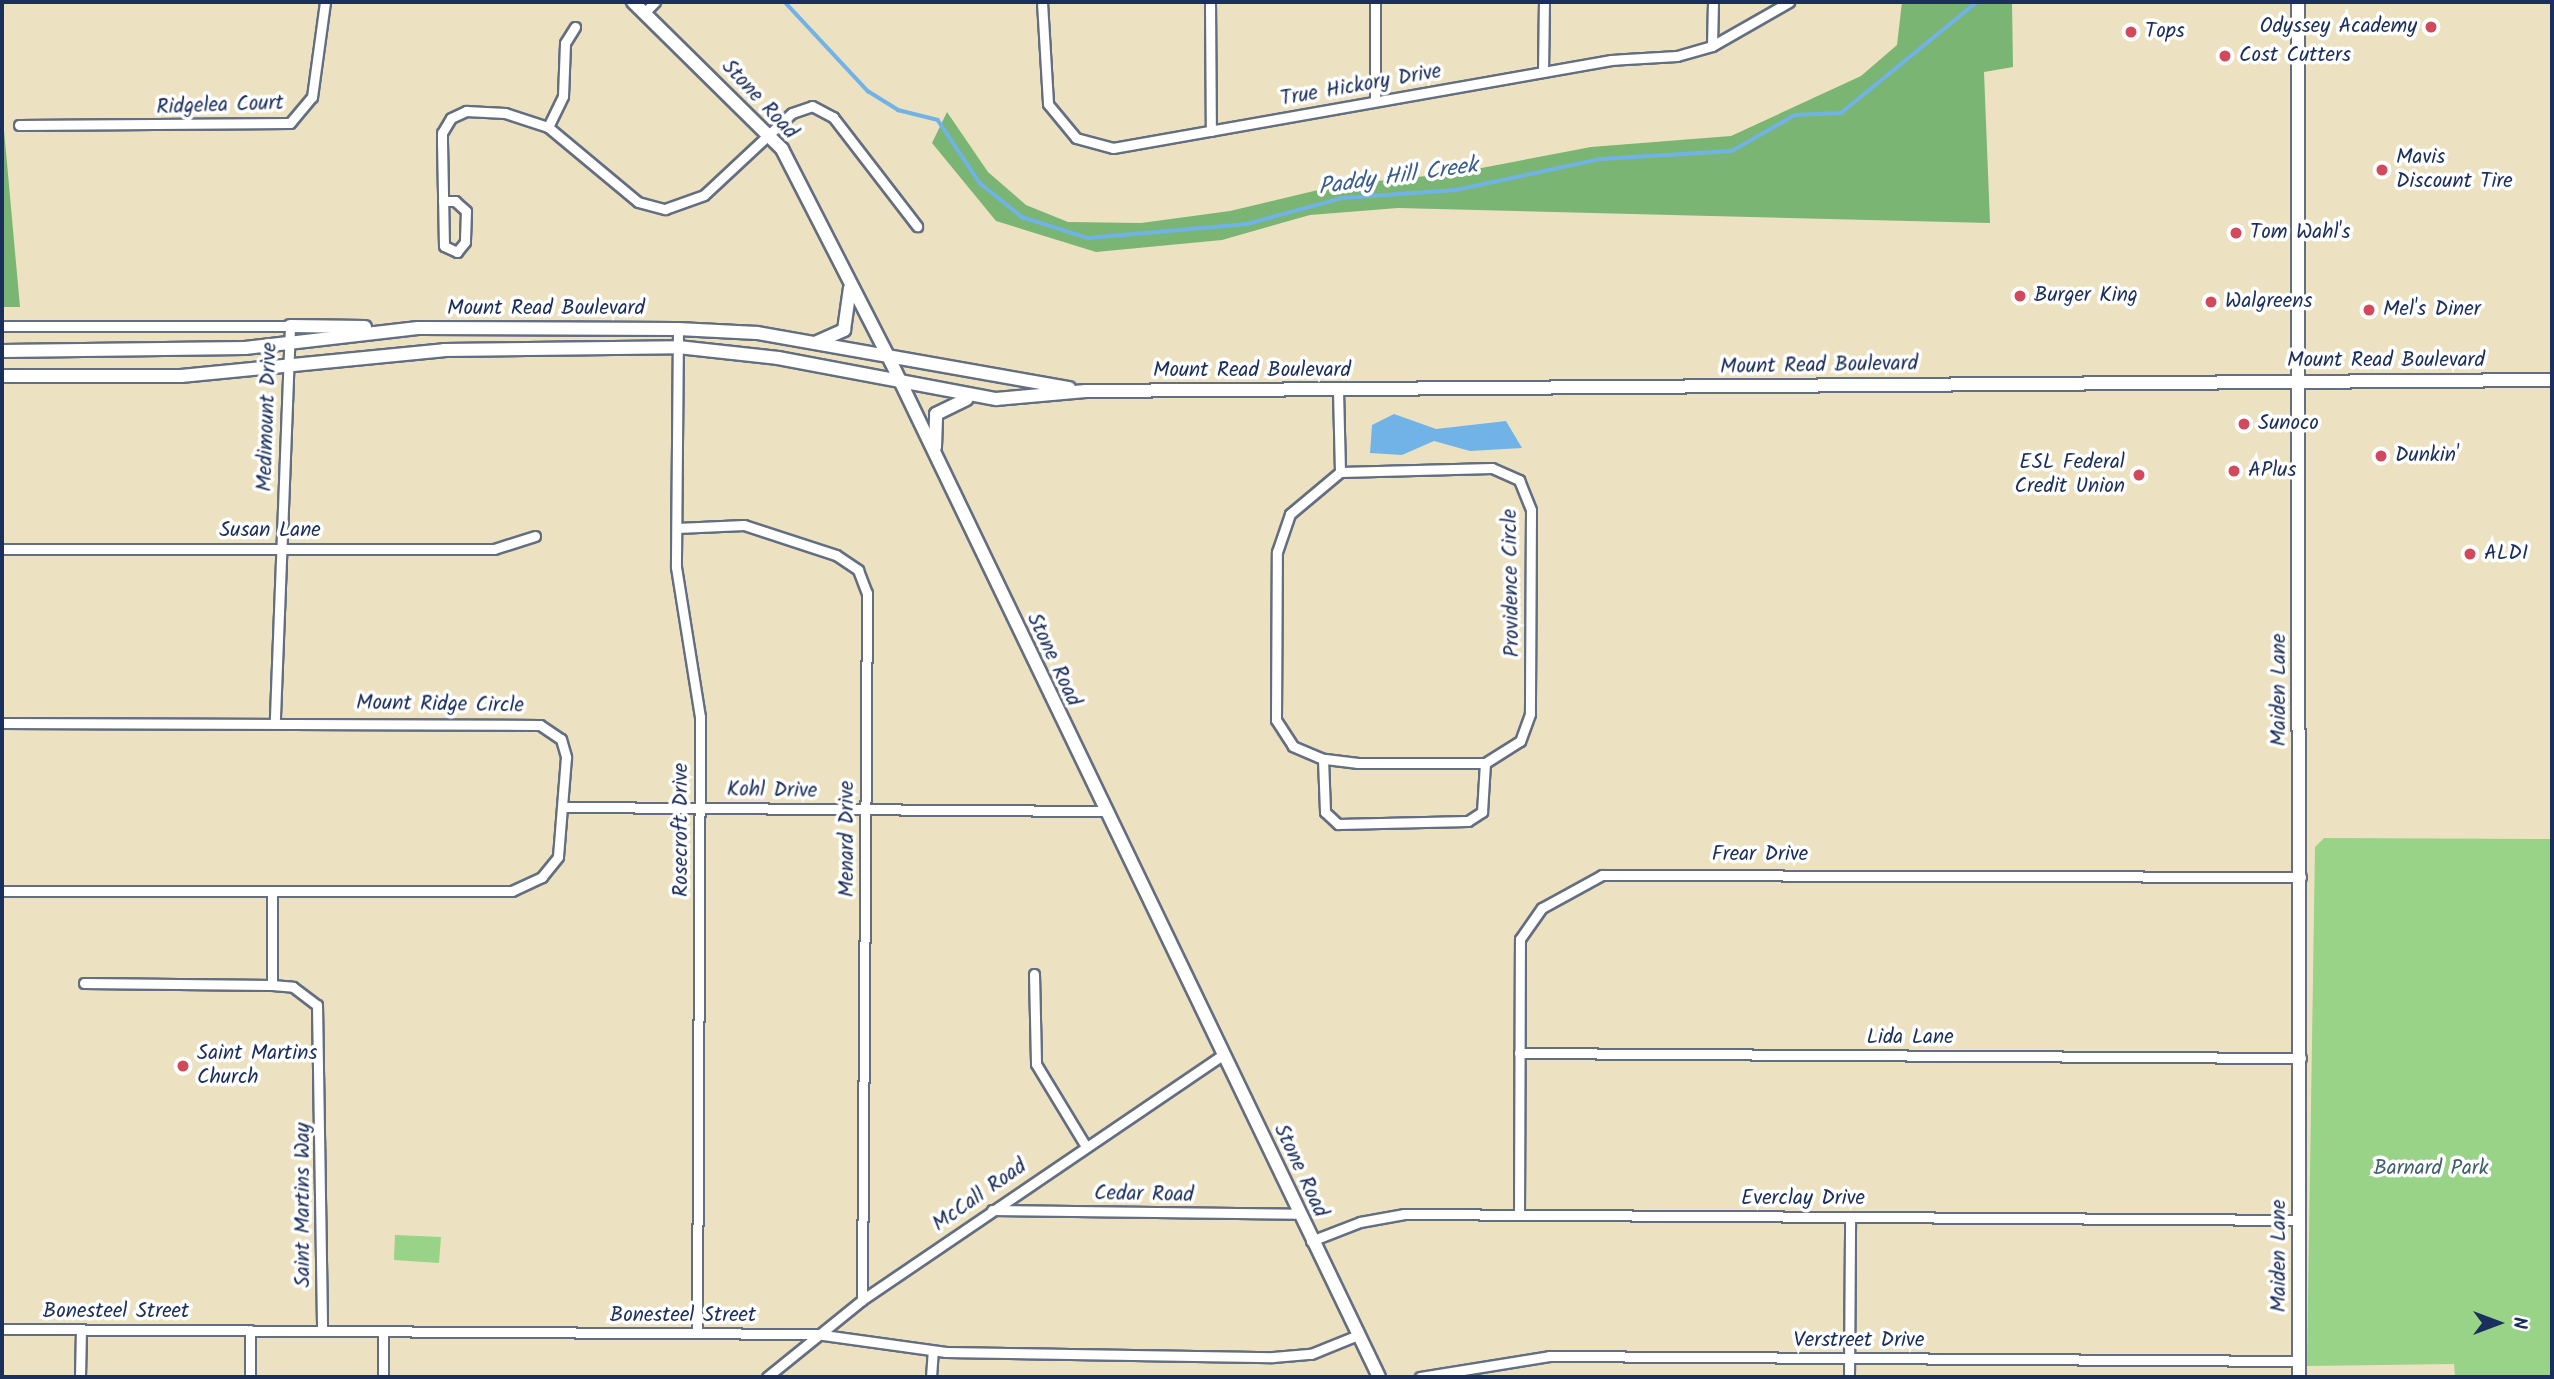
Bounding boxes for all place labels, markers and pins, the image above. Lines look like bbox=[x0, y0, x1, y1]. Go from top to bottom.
place label: Odyssey Academy bbox=[2260, 14, 2417, 40]
place label: Tops bbox=[2145, 19, 2185, 45]
marker: Odyssey Academy bbox=[2423, 19, 2439, 35]
marker: Tops bbox=[2123, 24, 2139, 40]
place label: Cost Cutters bbox=[2239, 43, 2351, 69]
marker: Cost Cutters bbox=[2217, 48, 2233, 64]
place label: Mavis Discount Tire bbox=[2396, 145, 2513, 195]
marker: Mavis Discount Tire bbox=[2374, 162, 2390, 178]
place label: Tom Wahl's bbox=[2250, 220, 2351, 246]
marker: Tom Wahl's bbox=[2228, 225, 2244, 241]
place label: Burger King bbox=[2034, 283, 2138, 309]
marker: Burger King bbox=[2012, 288, 2028, 304]
place label: Walgreens bbox=[2225, 289, 2312, 315]
marker: Walgreens bbox=[2203, 294, 2219, 310]
place label: Mel's Diner bbox=[2383, 297, 2481, 323]
marker: Mel's Diner bbox=[2361, 302, 2377, 318]
place label: Sunoco bbox=[2258, 411, 2319, 437]
marker: Sunoco bbox=[2236, 416, 2252, 432]
place label: Dunkin' bbox=[2395, 443, 2459, 469]
marker: Dunkin' bbox=[2373, 448, 2389, 464]
place label: ESL Federal Credit Union bbox=[2015, 450, 2125, 500]
place label: APlus bbox=[2248, 458, 2296, 484]
marker: APlus bbox=[2226, 463, 2242, 479]
marker: ESL Federal Credit Union bbox=[2131, 467, 2147, 483]
place label: ALDI bbox=[2484, 541, 2528, 567]
marker: ALDI bbox=[2462, 546, 2478, 562]
place label: Saint Martins Church bbox=[197, 1041, 317, 1091]
marker: Saint Martins Church bbox=[175, 1058, 191, 1074]

